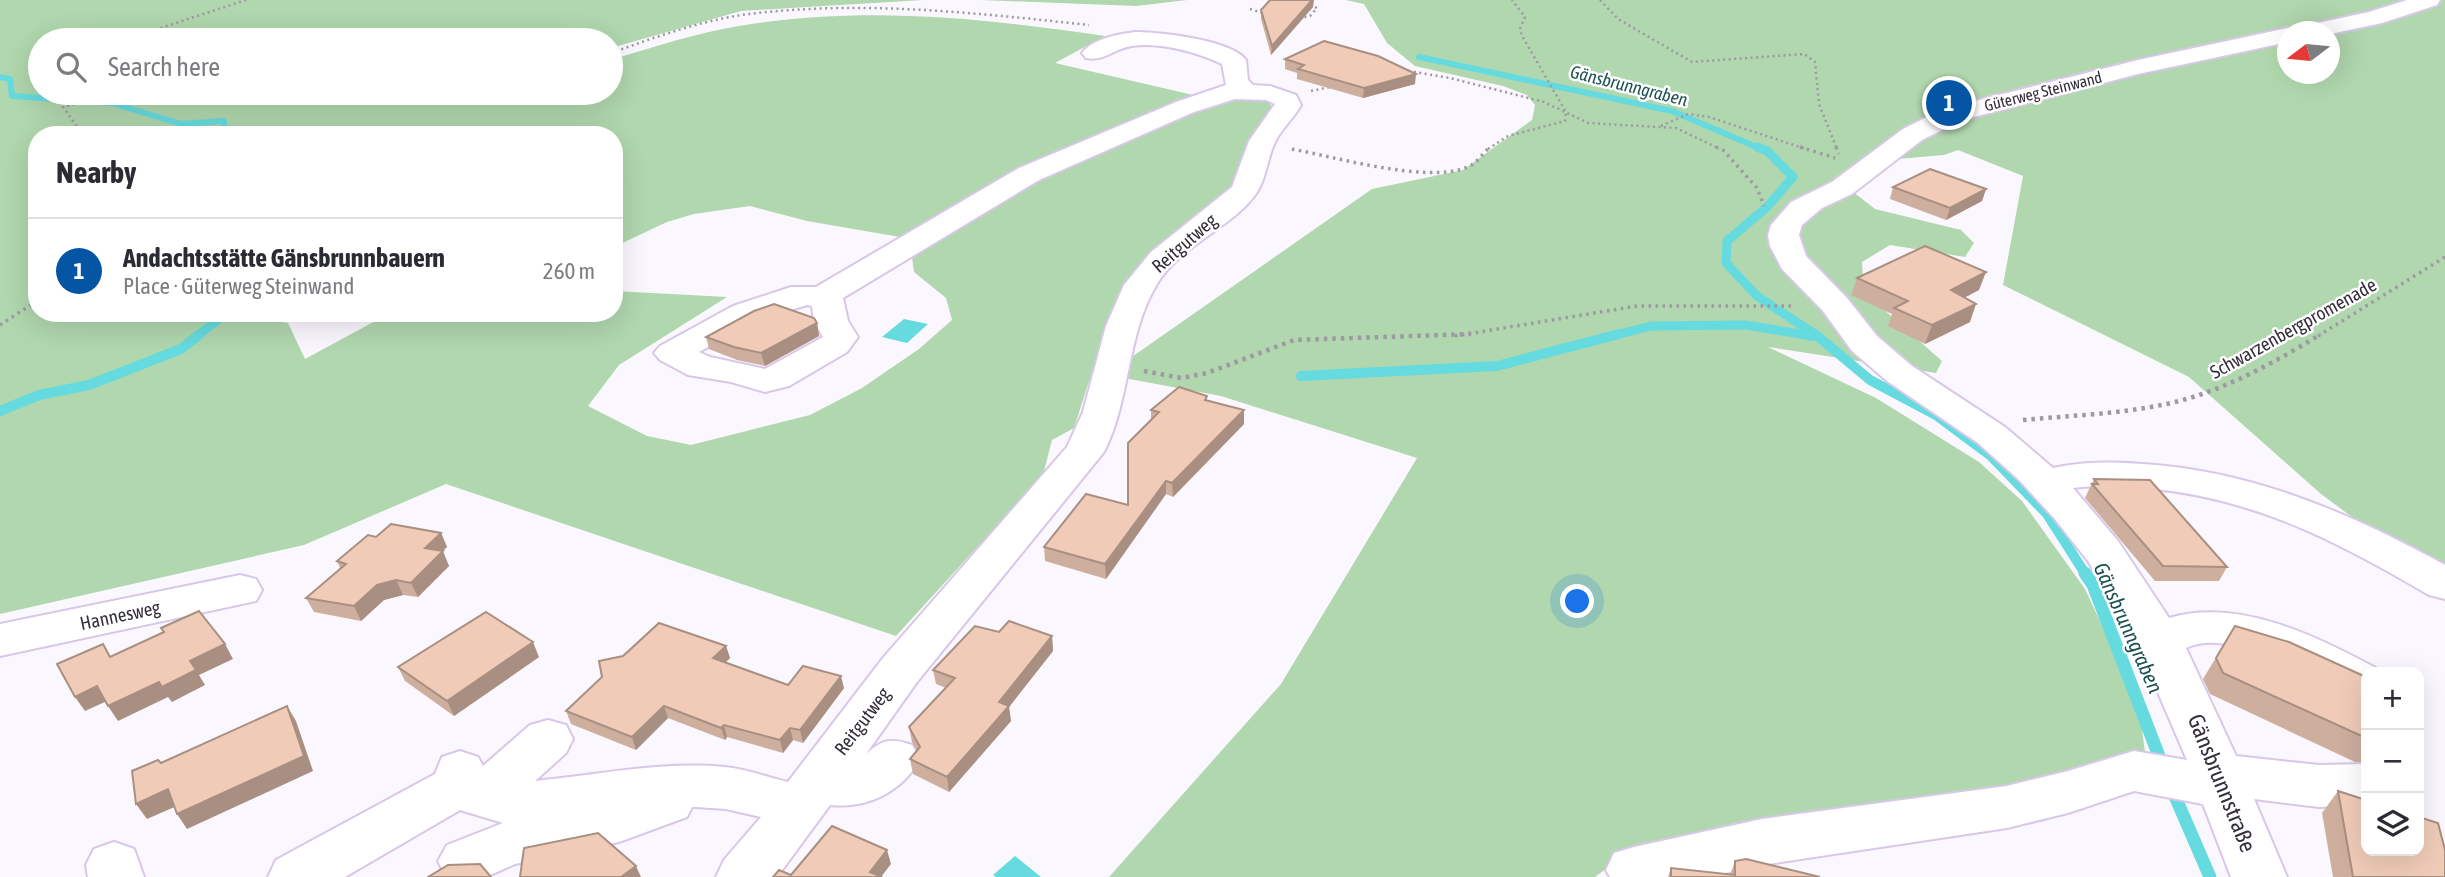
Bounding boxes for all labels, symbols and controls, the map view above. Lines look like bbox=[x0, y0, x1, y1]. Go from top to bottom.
north arrow bbox=[2277, 21, 2340, 84]
search box bbox=[28, 28, 623, 105]
icon: search bbox=[52, 48, 90, 86]
text: Search here bbox=[108, 52, 220, 82]
water label: Gänsbrunngraben bbox=[1568, 61, 1690, 110]
street label: Güterweg Steinwand bbox=[1982, 68, 2104, 115]
pin: 1 bbox=[1926, 77, 1972, 129]
text: Nearby bbox=[56, 155, 136, 189]
street label: Reitgutweg bbox=[1147, 208, 1222, 277]
text: Andachtsstätte Gänsbrunnbauern bbox=[123, 243, 445, 273]
text: 1 bbox=[74, 258, 84, 284]
text: 260 m bbox=[543, 258, 595, 284]
text: Place · Güterweg Steinwand bbox=[123, 273, 354, 299]
street label: Schwarzenbergpromenade bbox=[2206, 273, 2380, 383]
water label: Gänsbrunngraben bbox=[2089, 559, 2168, 696]
your location bbox=[1560, 584, 1594, 618]
street label: Hannesweg bbox=[78, 596, 163, 634]
map controls bbox=[2361, 667, 2424, 856]
button: + bbox=[2361, 667, 2424, 730]
street label: Reitgutweg bbox=[830, 682, 895, 759]
street label: Gänsbrunnstraße bbox=[2183, 710, 2261, 856]
button: − bbox=[2361, 730, 2424, 793]
button: layers bbox=[2361, 793, 2424, 856]

